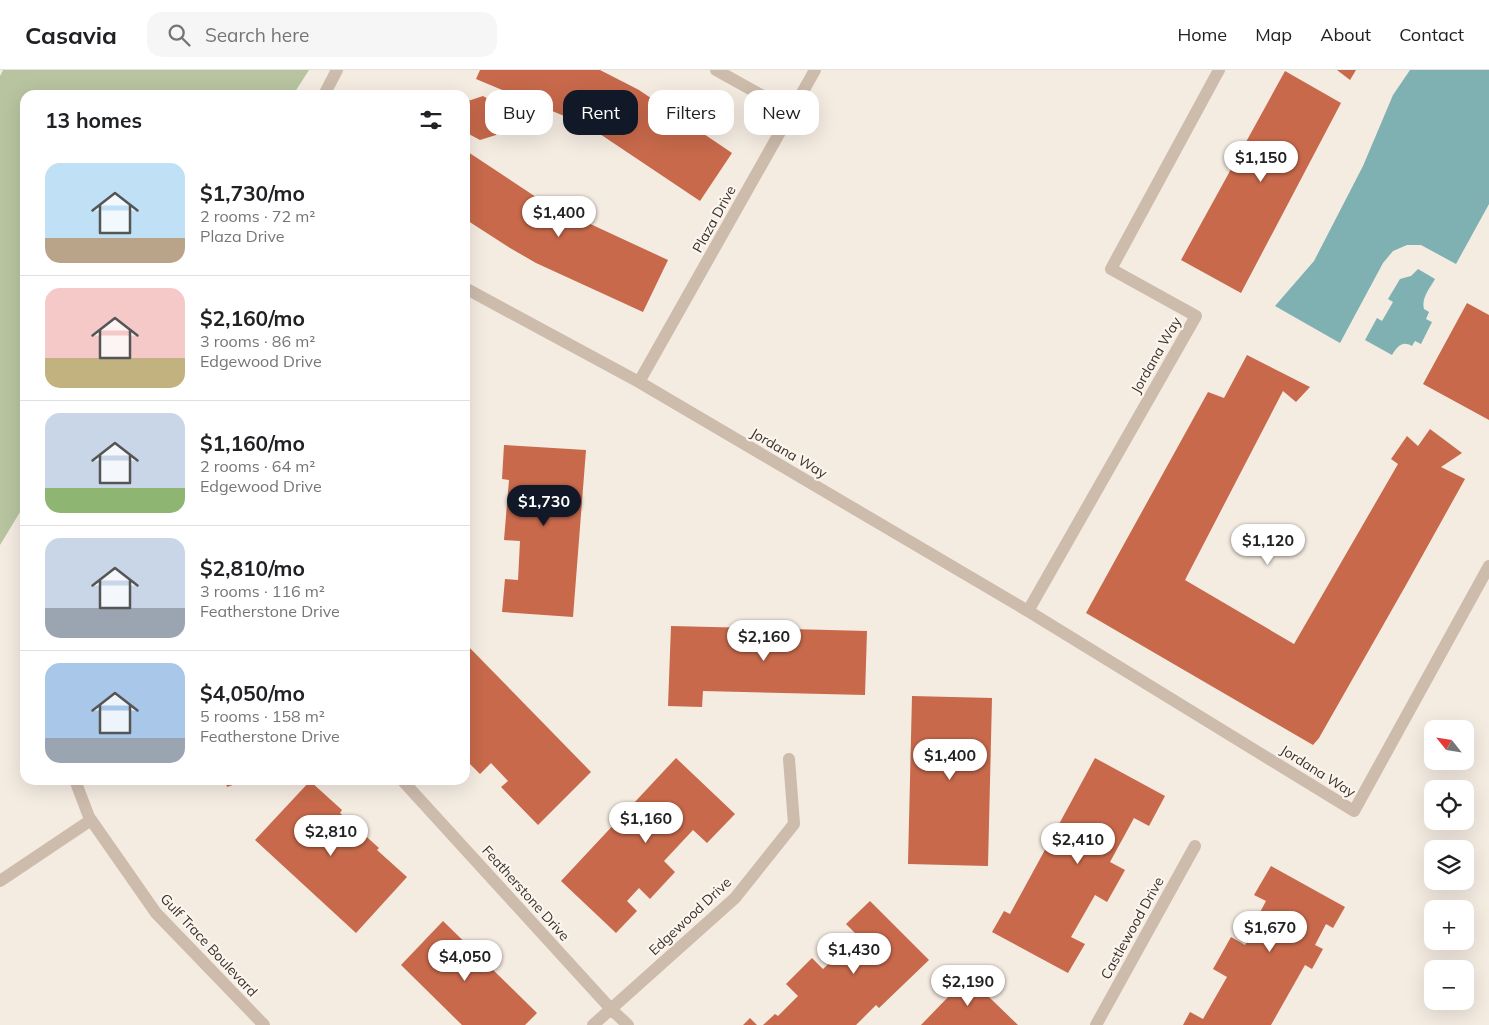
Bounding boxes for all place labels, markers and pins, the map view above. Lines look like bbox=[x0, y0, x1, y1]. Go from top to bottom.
pin: $1,150 bbox=[1220, 140, 1302, 183]
pin: $1,400 bbox=[518, 196, 600, 238]
pin: $1,730 bbox=[503, 484, 585, 527]
pin: $1,120 bbox=[1227, 524, 1309, 566]
pin: $2,160 bbox=[723, 620, 805, 662]
pin: $1,400 bbox=[909, 738, 991, 781]
pin: $1,160 bbox=[605, 802, 687, 844]
pin: $2,810 bbox=[290, 814, 372, 857]
pin: $2,410 bbox=[1037, 822, 1119, 865]
pin: $1,670 bbox=[1229, 910, 1311, 953]
pin: $1,430 bbox=[813, 932, 895, 975]
pin: $4,050 bbox=[424, 940, 506, 982]
pin: $2,190 bbox=[927, 964, 1009, 1007]

